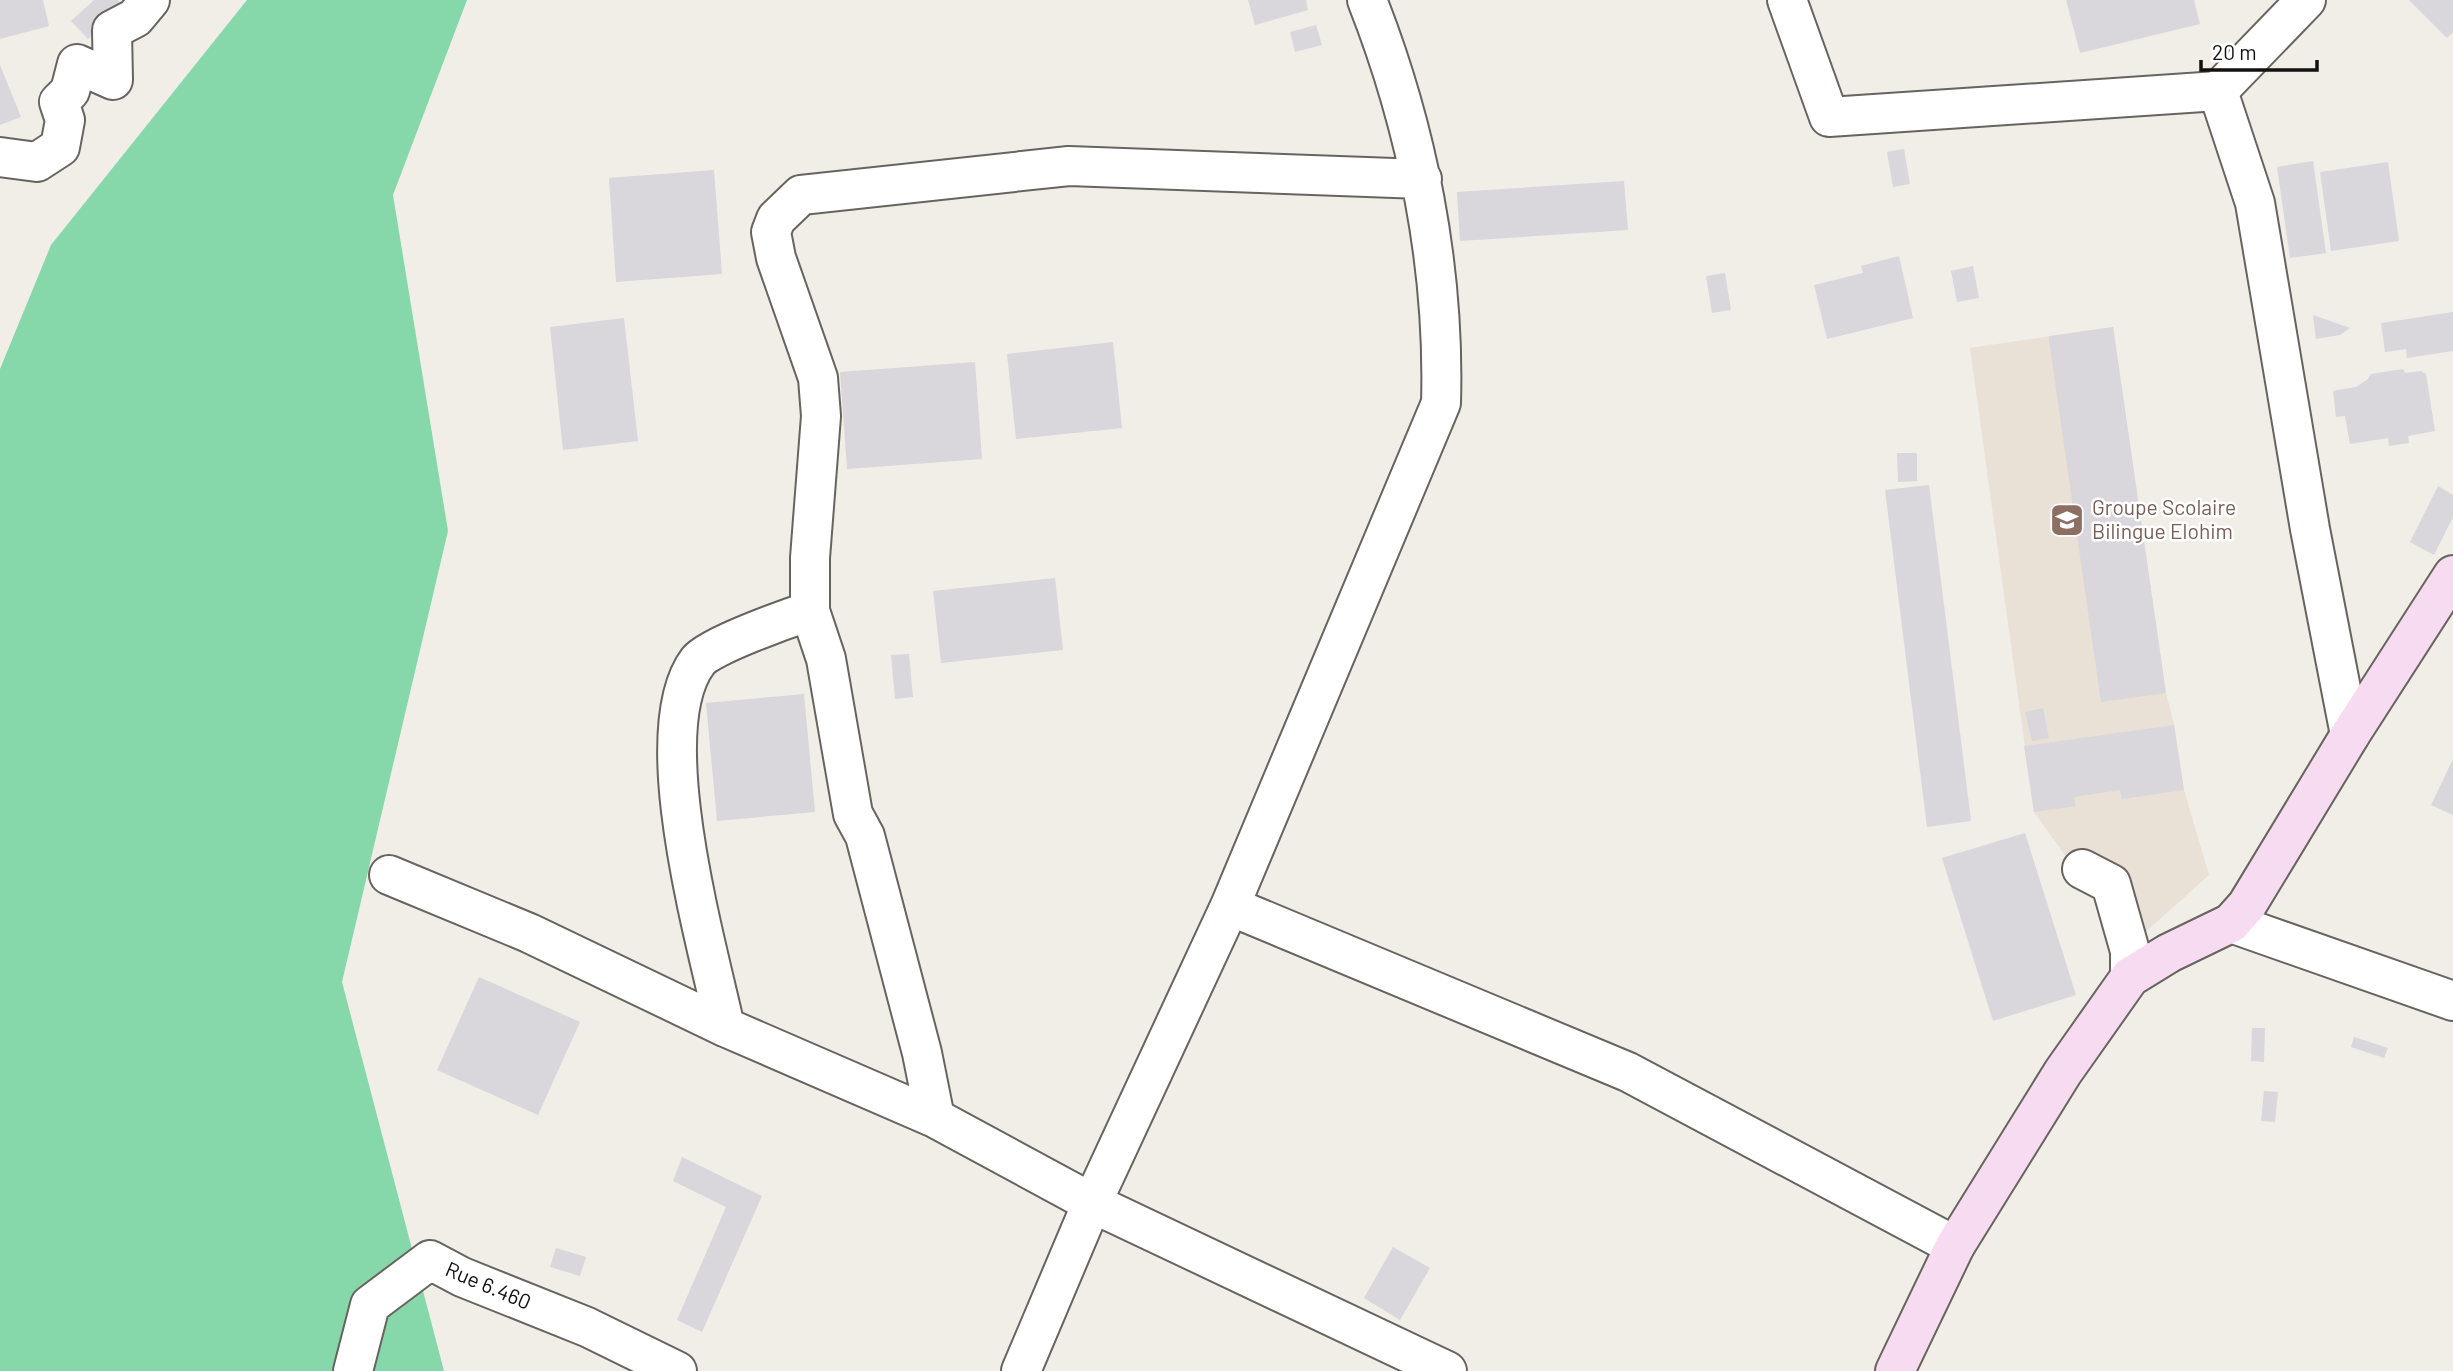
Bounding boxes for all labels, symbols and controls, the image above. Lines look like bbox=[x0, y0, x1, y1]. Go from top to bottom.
scale bar bbox=[2201, 28, 2316, 72]
text: 20 m bbox=[2212, 39, 2257, 64]
place label: Groupe Scolaire Bilingue Elohim bbox=[2092, 494, 2236, 543]
school or university icon: Groupe Scolaire Bilingue Elohim bbox=[2048, 501, 2086, 539]
street label: Rue 6.460 bbox=[442, 1255, 535, 1314]

